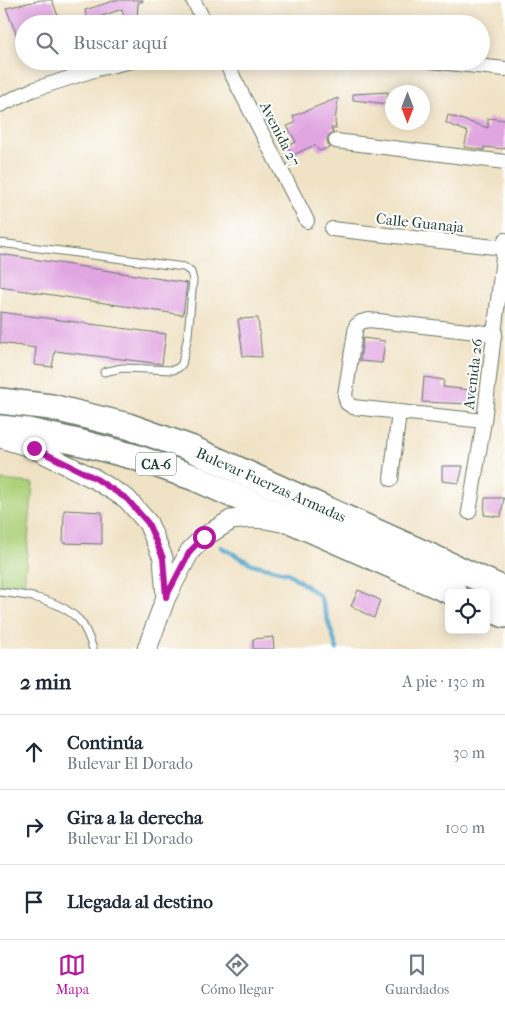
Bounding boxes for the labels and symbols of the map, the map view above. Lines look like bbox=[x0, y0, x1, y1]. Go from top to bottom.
north arrow bbox=[385, 85, 430, 130]
street label: Avenida 27 bbox=[256, 98, 304, 169]
street label: Calle Guanaja bbox=[375, 209, 466, 237]
street label: Avenida 26 bbox=[460, 337, 486, 411]
route end bbox=[23, 437, 46, 460]
street label: Bulevar Fuerzas Armadas bbox=[193, 444, 349, 526]
road number: CA-6 bbox=[136, 452, 176, 476]
route start bbox=[193, 526, 216, 549]

